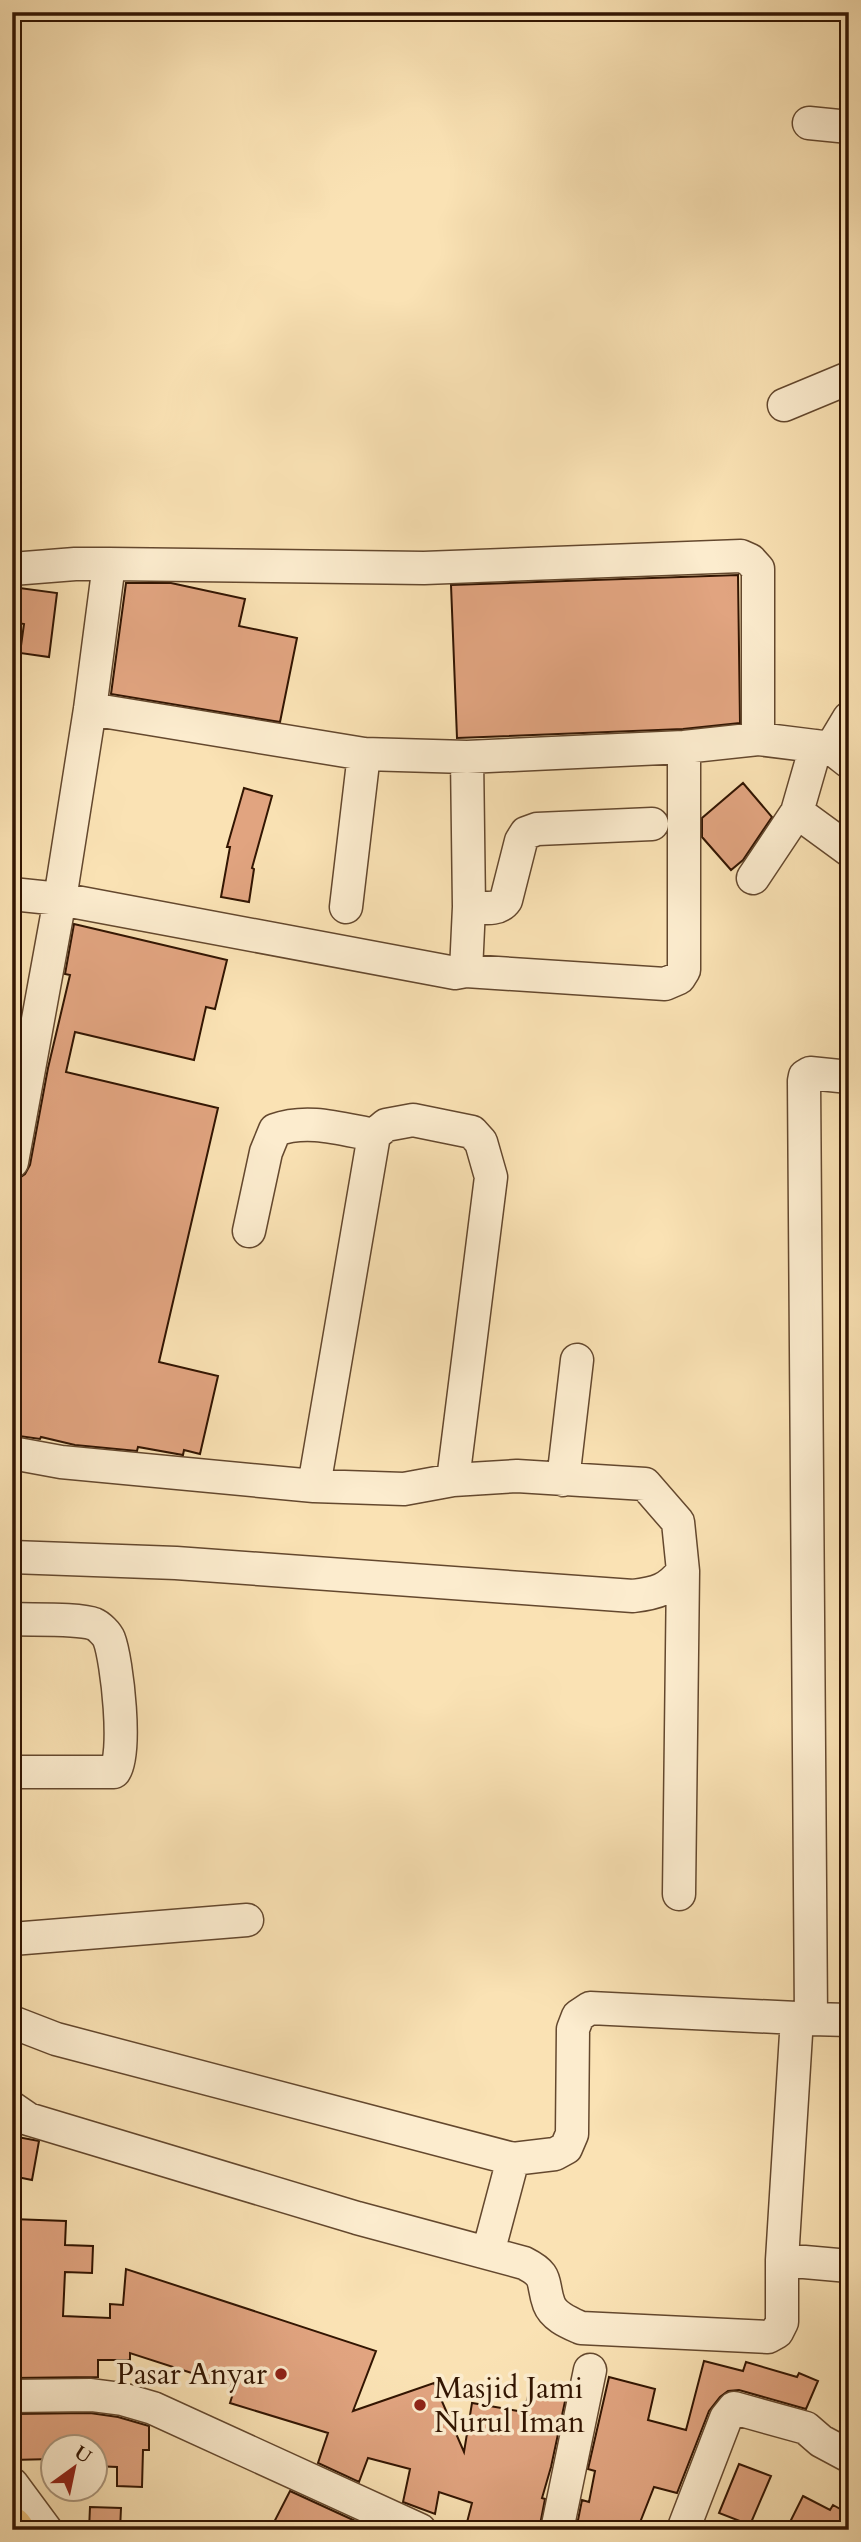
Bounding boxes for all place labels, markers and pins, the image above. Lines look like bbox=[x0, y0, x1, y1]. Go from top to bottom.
place label: Pasar Anyar bbox=[116, 2354, 267, 2395]
marker: Pasar Anyar bbox=[273, 2366, 289, 2382]
place label: Masjid Jami Nurul Iman bbox=[434, 2368, 585, 2443]
marker: Masjid Jami Nurul Iman bbox=[412, 2397, 428, 2413]

